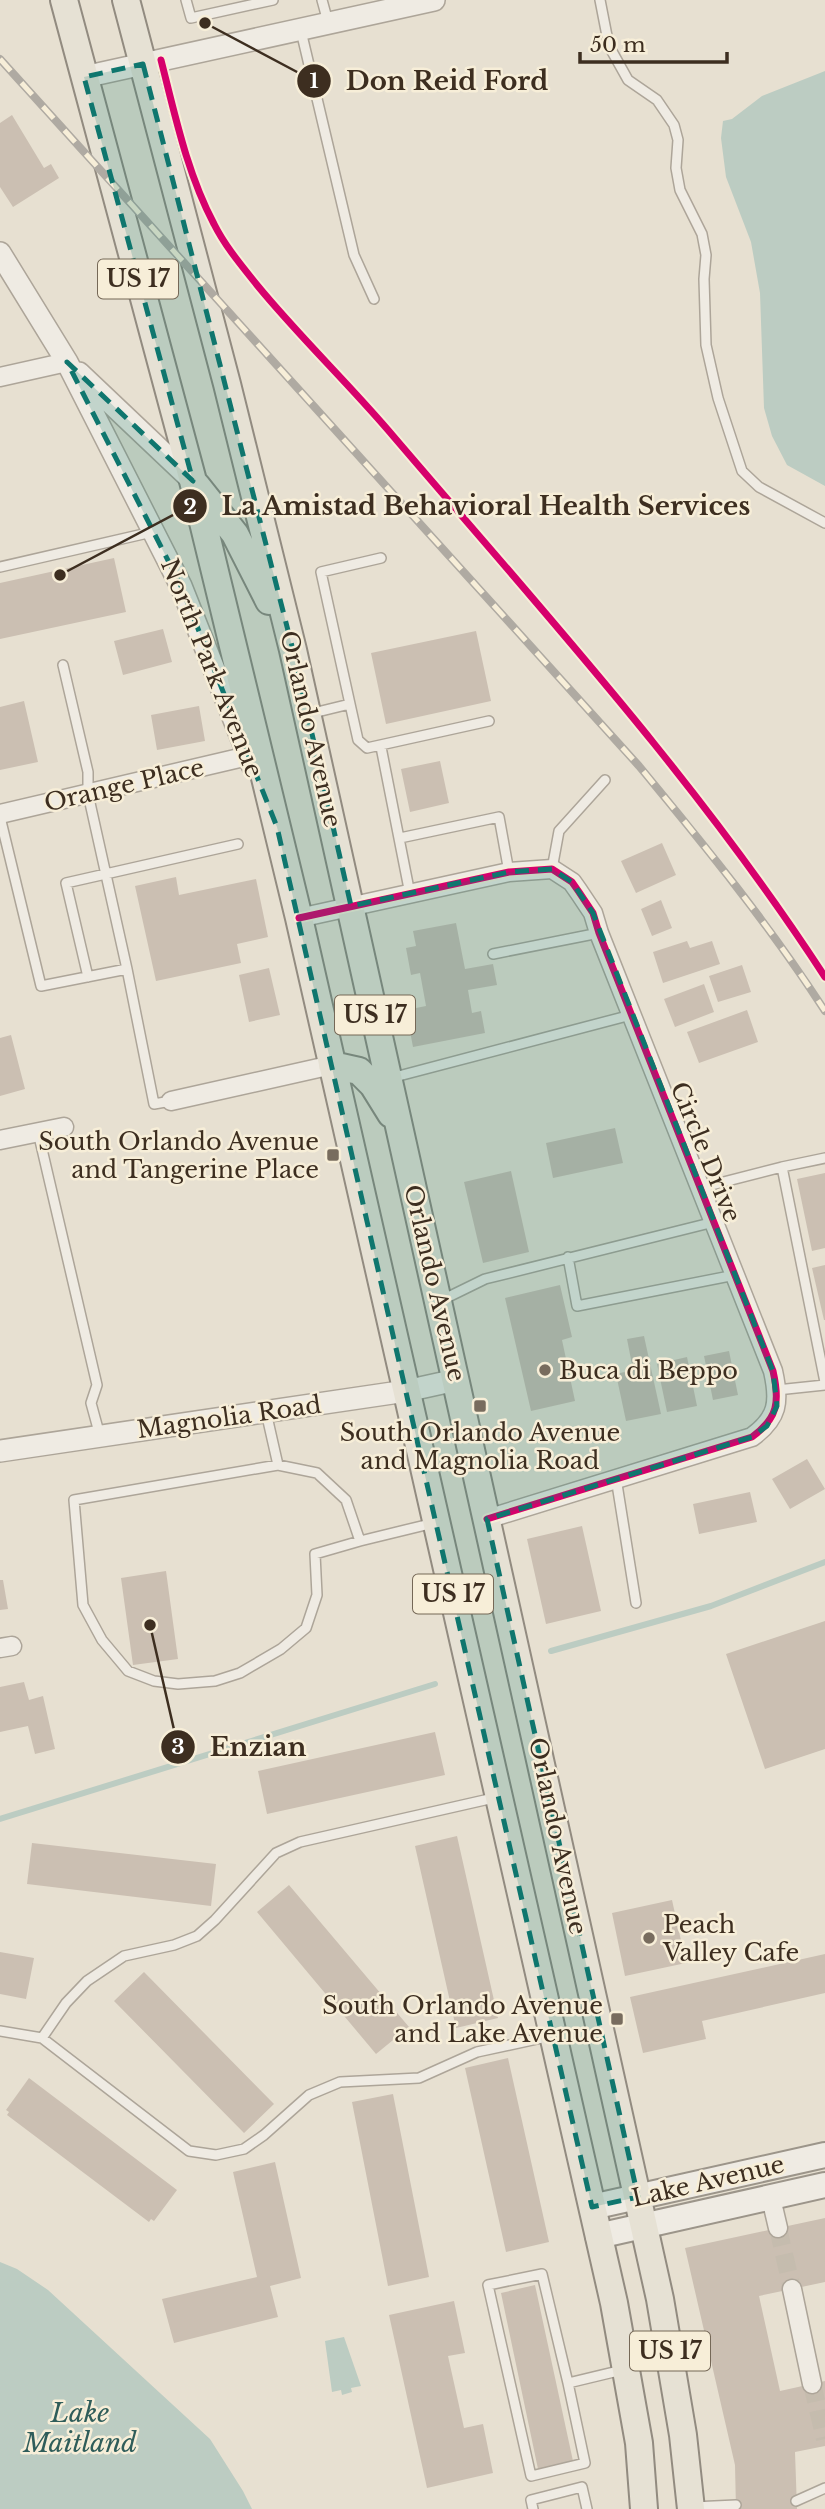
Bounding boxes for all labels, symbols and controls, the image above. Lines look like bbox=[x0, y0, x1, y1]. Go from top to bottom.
scale bar bbox=[580, 21, 727, 65]
text: 50 m bbox=[590, 32, 646, 58]
callout: Don Reid Ford bbox=[297, 57, 562, 104]
text: Don Reid Ford bbox=[346, 65, 548, 97]
text: 1 bbox=[309, 68, 319, 94]
road number: US 17 bbox=[98, 260, 178, 298]
callout: La Amistad Behavioral Health Services bbox=[172, 483, 765, 530]
text: La Amistad Behavioral Health Services bbox=[222, 490, 750, 522]
text: 2 bbox=[183, 494, 197, 520]
street label: North Park Avenue bbox=[155, 554, 269, 782]
street label: Orlando Avenue bbox=[274, 628, 348, 830]
street label: Orange Place bbox=[41, 753, 207, 817]
road number: US 17 bbox=[335, 996, 415, 1034]
street label: Circle Drive bbox=[665, 1078, 747, 1226]
place label: South Orlando Avenue and Tangerine Place bbox=[38, 1127, 319, 1184]
marker: South Orlando Avenue and Tangerine Place bbox=[325, 1147, 341, 1163]
street label: Orlando Avenue bbox=[398, 1182, 472, 1384]
place label: Buca di Beppo bbox=[559, 1356, 738, 1385]
marker: Buca di Beppo bbox=[537, 1362, 553, 1378]
street label: Magnolia Road bbox=[135, 1390, 323, 1444]
marker: South Orlando Avenue and Magnolia Road bbox=[472, 1398, 488, 1414]
place label: South Orlando Avenue and Magnolia Road bbox=[340, 1418, 620, 1475]
road number: US 17 bbox=[413, 1574, 493, 1614]
callout: Enzian bbox=[160, 1723, 320, 1770]
text: Enzian bbox=[210, 1731, 306, 1763]
text: 3 bbox=[171, 1734, 185, 1760]
street label: Orlando Avenue bbox=[523, 1735, 593, 1937]
place label: Peach Valley Cafe bbox=[662, 1910, 799, 1967]
marker: Peach Valley Cafe bbox=[641, 1930, 657, 1946]
place label: South Orlando Avenue and Lake Avenue bbox=[322, 1991, 603, 2048]
marker: South Orlando Avenue and Lake Avenue bbox=[609, 2011, 625, 2027]
street label: Lake Avenue bbox=[629, 2149, 787, 2213]
road number: US 17 bbox=[630, 2332, 710, 2370]
water label: Lake Maitland bbox=[22, 2397, 137, 2459]

